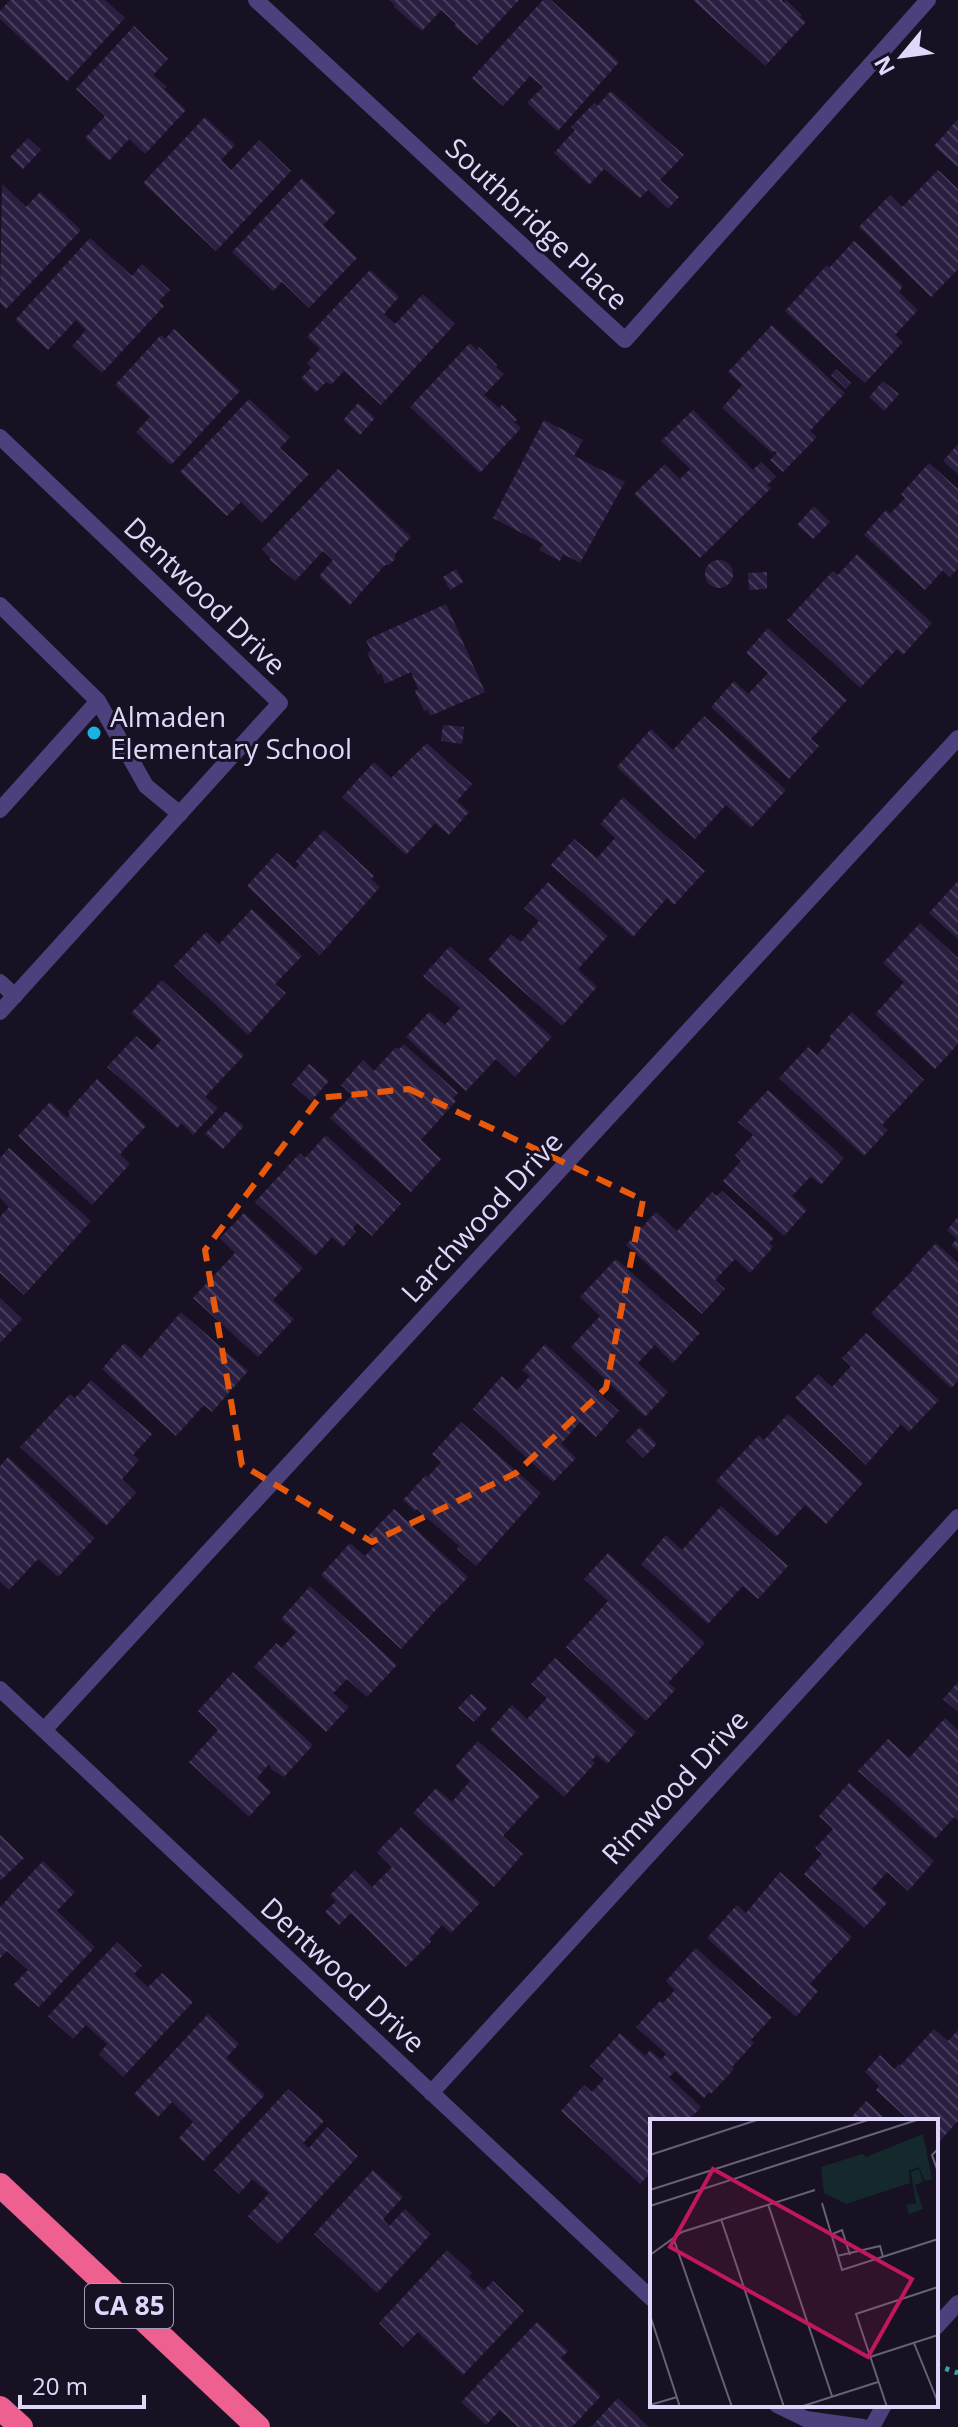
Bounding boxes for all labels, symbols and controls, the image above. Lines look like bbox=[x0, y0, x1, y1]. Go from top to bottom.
north arrow bbox=[862, 16, 942, 96]
text: N bbox=[866, 51, 901, 81]
street label: Southbridge Place bbox=[438, 129, 637, 318]
street label: Dentwood Drive bbox=[116, 508, 295, 682]
place label: Almaden Elementary School bbox=[110, 697, 352, 767]
marker: Almaden Elementary School bbox=[85, 724, 103, 742]
street label: Larchwood Drive bbox=[392, 1123, 570, 1310]
street label: Rimwood Drive bbox=[593, 1701, 756, 1872]
street label: Dentwood Drive bbox=[253, 1888, 434, 2060]
inset map bbox=[650, 2119, 938, 2407]
road number: CA 85 bbox=[85, 2284, 173, 2328]
scale bar bbox=[20, 2359, 144, 2409]
text: 20 m bbox=[32, 2369, 88, 2402]

